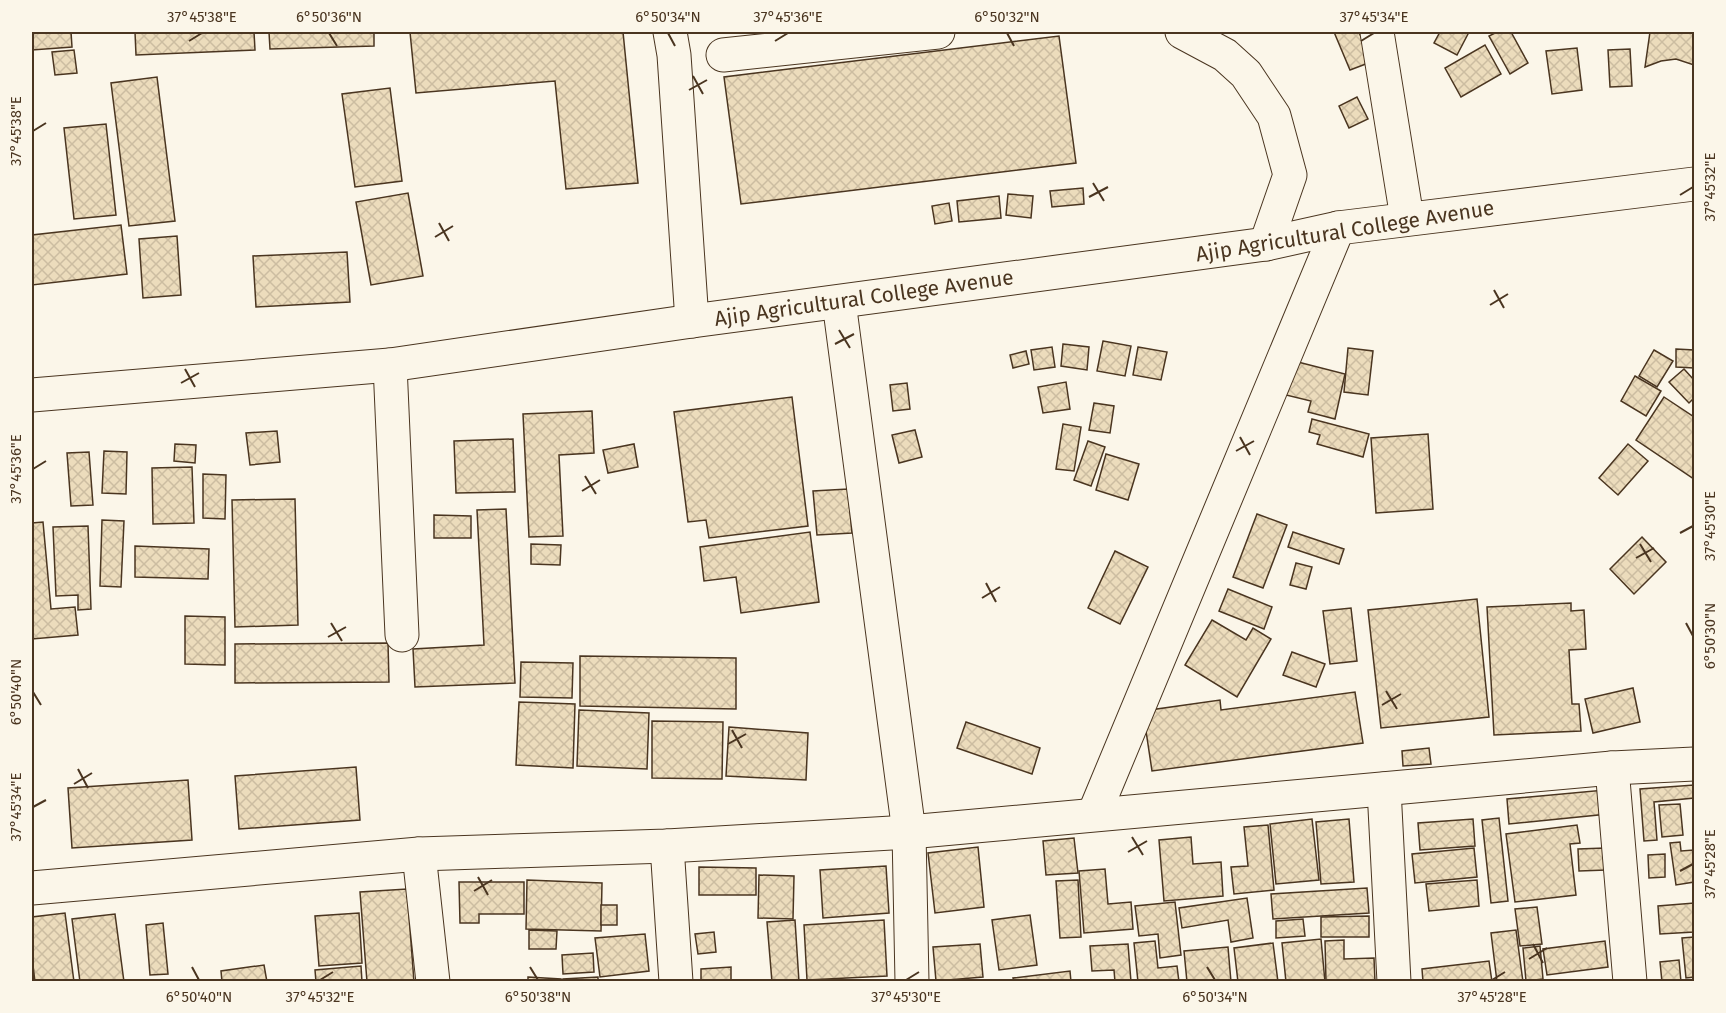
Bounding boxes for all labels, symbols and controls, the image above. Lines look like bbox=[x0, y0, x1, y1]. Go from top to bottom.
text: 37°45'38"E bbox=[167, 8, 237, 26]
text: 6°50'36"N bbox=[296, 8, 362, 26]
text: 6°50'34"N bbox=[635, 8, 701, 26]
text: 37°45'36"E bbox=[753, 8, 823, 26]
text: 6°50'32"N bbox=[974, 8, 1040, 26]
text: 37°45'34"E bbox=[1340, 8, 1408, 26]
text: 37°45'38"E bbox=[7, 96, 25, 166]
text: 37°45'32"E bbox=[1701, 152, 1719, 222]
street label: Ajip Agricultural College Avenue bbox=[1194, 195, 1496, 267]
street label: Ajip Agricultural College Avenue bbox=[713, 264, 1015, 332]
text: 37°45'36"E bbox=[7, 434, 25, 504]
text: 37°45'30"E bbox=[1701, 491, 1719, 561]
text: 6°50'30"N bbox=[1701, 603, 1719, 669]
text: 6°50'40"N bbox=[7, 659, 25, 725]
text: 37°45'34"E bbox=[7, 773, 25, 841]
text: 37°45'28"E bbox=[1701, 829, 1719, 899]
text: 6°50'40"N bbox=[166, 988, 232, 1006]
text: 37°45'32"E bbox=[285, 988, 355, 1006]
text: 6°50'38"N bbox=[505, 988, 571, 1006]
text: 37°45'30"E bbox=[871, 988, 941, 1006]
text: 6°50'34"N bbox=[1182, 988, 1248, 1006]
text: 37°45'28"E bbox=[1457, 988, 1527, 1006]

